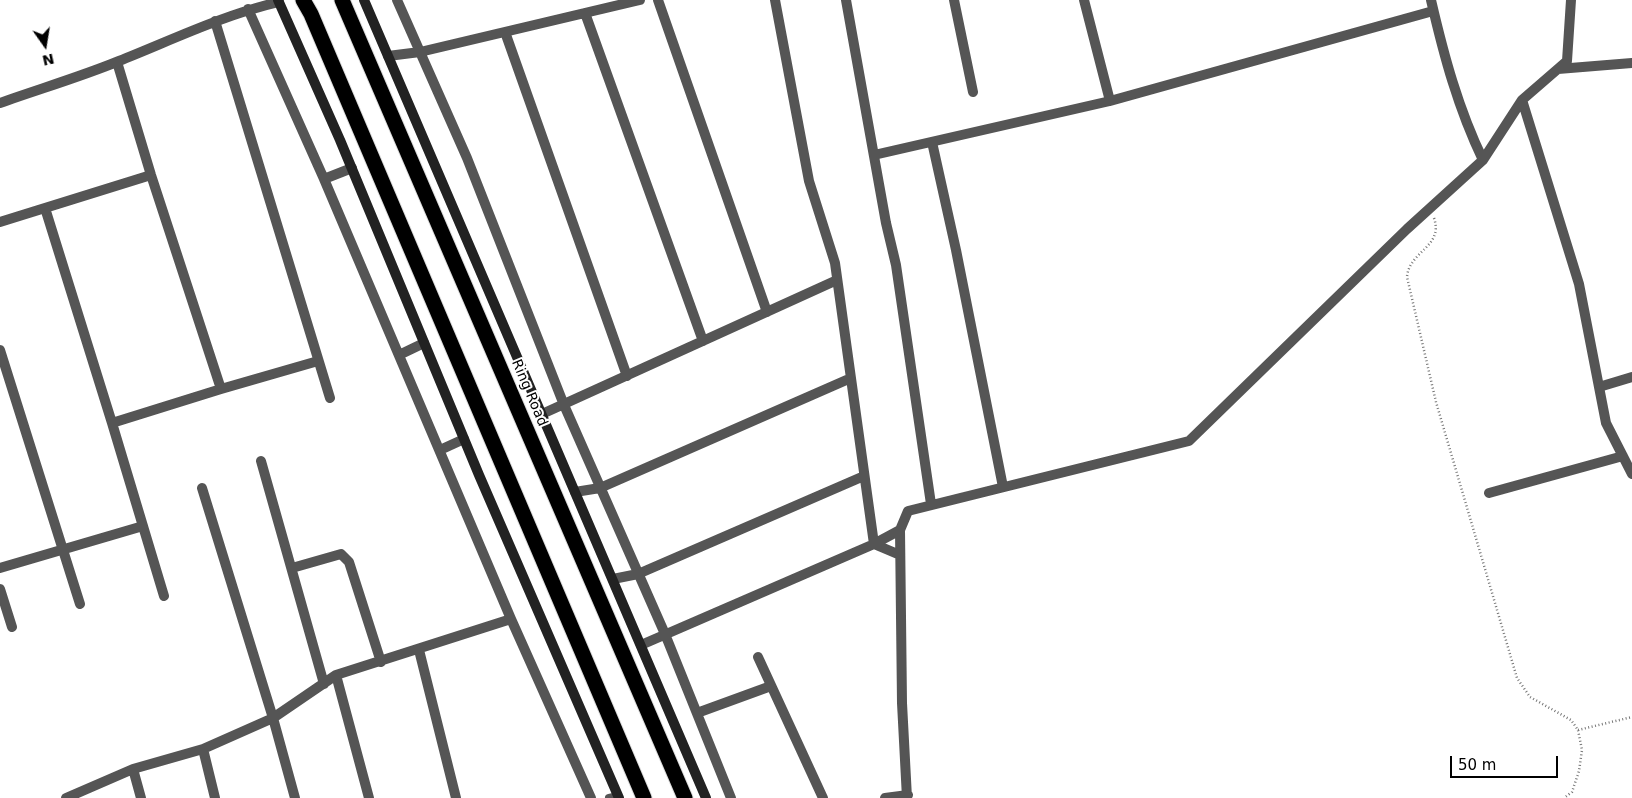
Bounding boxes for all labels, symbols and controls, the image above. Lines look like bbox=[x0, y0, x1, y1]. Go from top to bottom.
north arrow bbox=[20, 20, 70, 70]
text: N bbox=[41, 51, 56, 69]
street label: Ring Road bbox=[507, 357, 551, 429]
scale bar bbox=[1452, 746, 1560, 778]
text: 50 m bbox=[1458, 756, 1496, 774]

